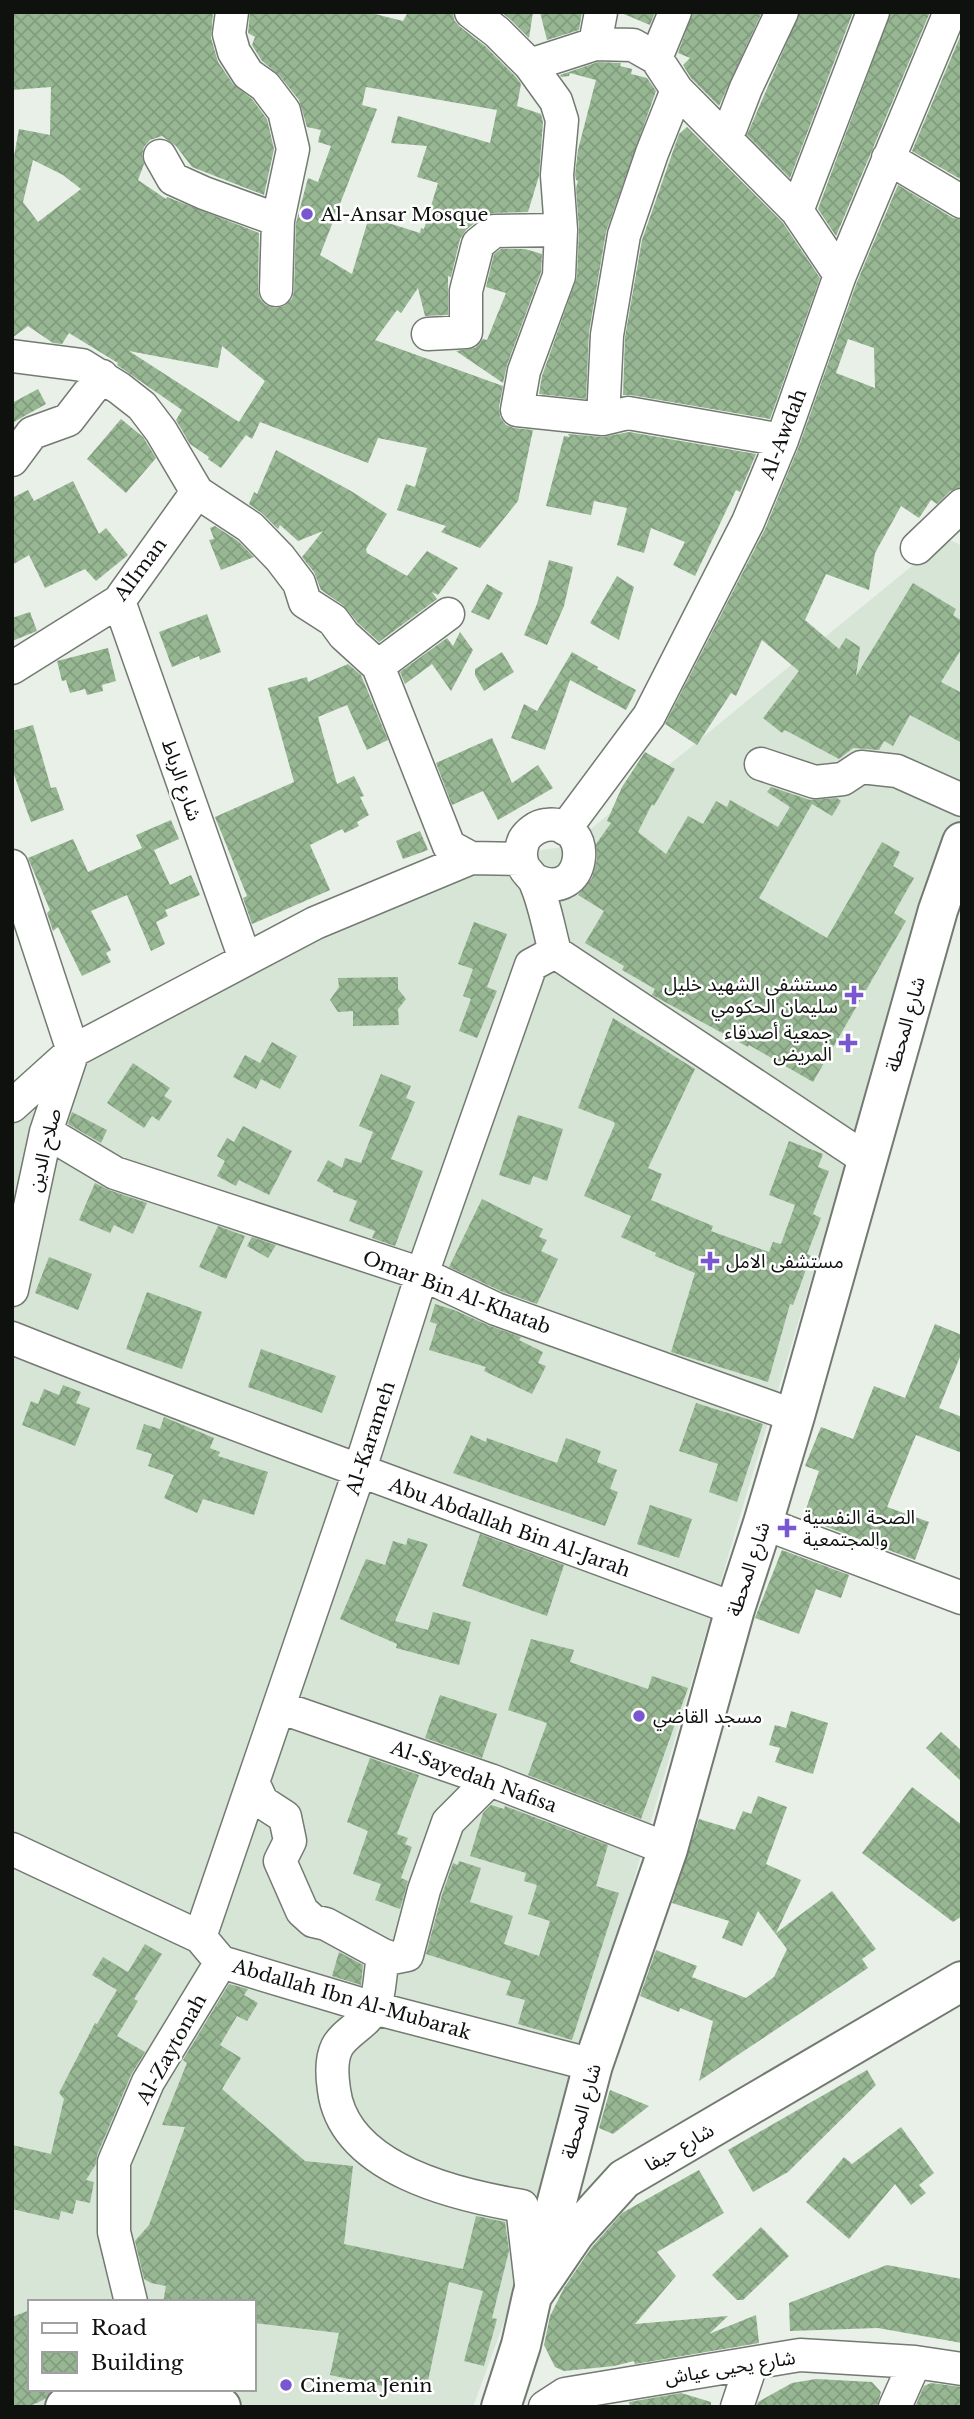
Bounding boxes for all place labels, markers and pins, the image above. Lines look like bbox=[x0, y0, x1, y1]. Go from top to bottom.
place label: Al-Ansar Mosque bbox=[320, 203, 489, 226]
marker: Al-Ansar Mosque bbox=[299, 206, 315, 222]
place label: مستشفى الشهيد خليل سليمان الحكومي bbox=[664, 973, 838, 1021]
marker: مستشفى الشهيد خليل سليمان الحكومي bbox=[844, 985, 864, 1005]
place label: جمعية أصدقاء المريض bbox=[725, 1021, 832, 1066]
marker: جمعية أصدقاء المريض bbox=[838, 1033, 858, 1053]
place label: مستشفى الامل bbox=[726, 1250, 844, 1273]
marker: مستشفى الامل bbox=[700, 1251, 720, 1271]
place label: الصحة النفسية والمجتمعية bbox=[803, 1506, 915, 1551]
marker: الصحة النفسية والمجتمعية bbox=[777, 1518, 797, 1538]
place label: مسجد القاضي bbox=[653, 1705, 762, 1731]
marker: مسجد القاضي bbox=[631, 1708, 647, 1724]
place label: Cinema Jenin bbox=[300, 2374, 432, 2397]
marker: Cinema Jenin bbox=[278, 2377, 294, 2393]

